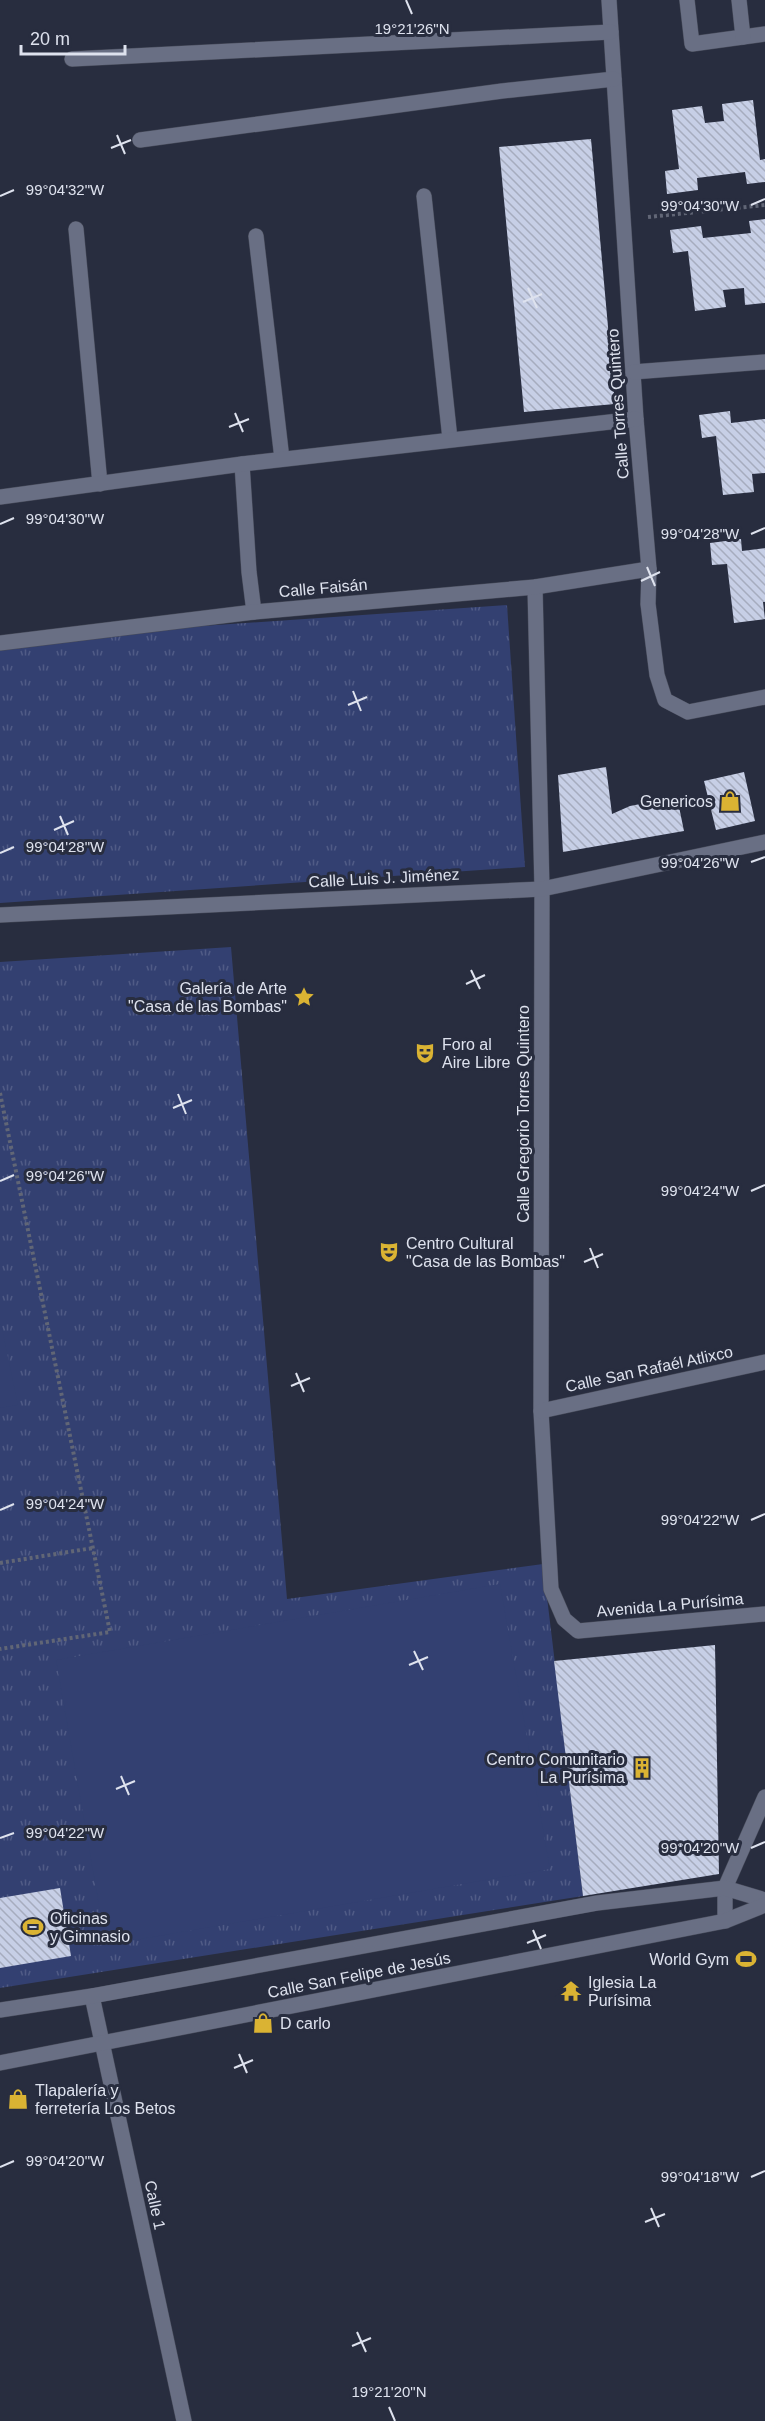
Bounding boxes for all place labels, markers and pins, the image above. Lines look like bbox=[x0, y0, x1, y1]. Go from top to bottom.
shop icon: Genericos bbox=[718, 789, 742, 813]
place label: Genericos bbox=[640, 793, 713, 810]
place label: Galería de Arte "Casa de las Bombas" bbox=[128, 980, 287, 1015]
place icon: Galería de Arte "Casa de las Bombas" bbox=[292, 985, 316, 1009]
place label: Foro al Aire Libre bbox=[442, 1036, 511, 1071]
theatre icon: Foro al Aire Libre bbox=[413, 1041, 437, 1065]
place label: Centro Cultural "Casa de las Bombas" bbox=[406, 1235, 565, 1270]
theatre icon: Centro Cultural "Casa de las Bombas" bbox=[377, 1240, 401, 1264]
place label: Centro Comunitario La Purísima bbox=[486, 1751, 625, 1786]
building icon: Centro Comunitario La Purísima bbox=[630, 1756, 654, 1780]
place label: Oficinas y Gimnasio bbox=[50, 1910, 130, 1945]
sports icon: Oficinas y Gimnasio bbox=[21, 1915, 45, 1939]
sports icon: World Gym bbox=[734, 1947, 758, 1971]
place label: World Gym bbox=[649, 1951, 729, 1968]
place label: Iglesia La Purísima bbox=[588, 1974, 657, 2009]
temple icon: Iglesia La Purísima bbox=[559, 1979, 583, 2003]
shop icon: D carlo bbox=[251, 2011, 275, 2035]
place label: D carlo bbox=[280, 2015, 331, 2032]
place label: Tlapalería y ferretería Los Betos bbox=[35, 2082, 176, 2117]
shop icon: Tlapalería y ferretería Los Betos bbox=[6, 2087, 30, 2111]

